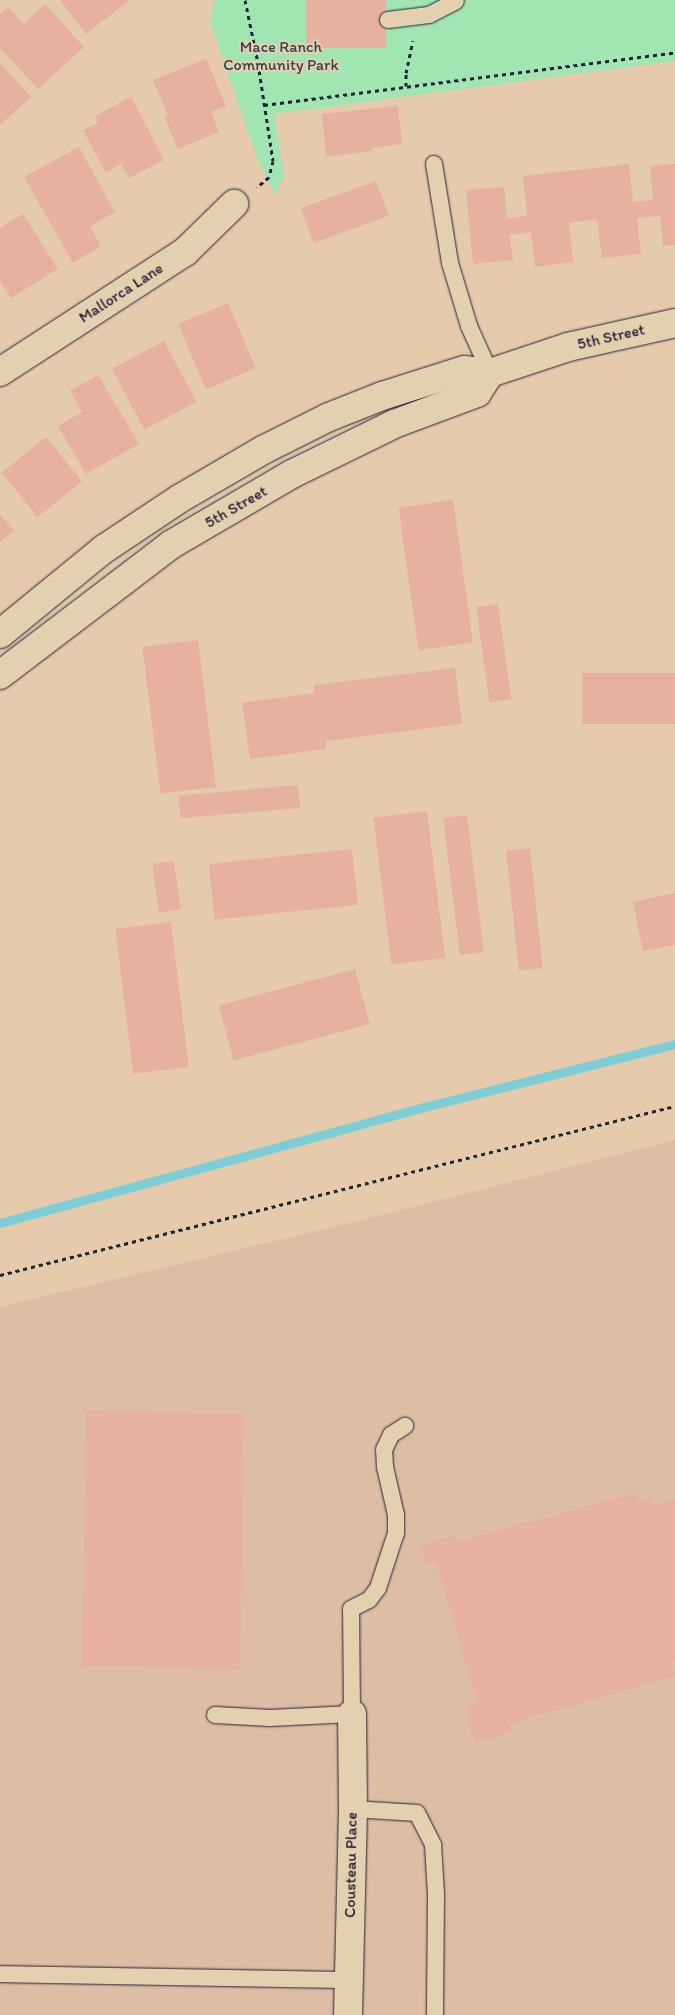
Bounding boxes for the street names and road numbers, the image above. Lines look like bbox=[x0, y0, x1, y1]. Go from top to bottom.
street label: Mallorca Lane bbox=[75, 259, 167, 327]
street label: 5th Street bbox=[575, 320, 647, 354]
street label: 5th Street bbox=[202, 482, 270, 532]
street label: Cousteau Place bbox=[340, 1812, 362, 1918]

